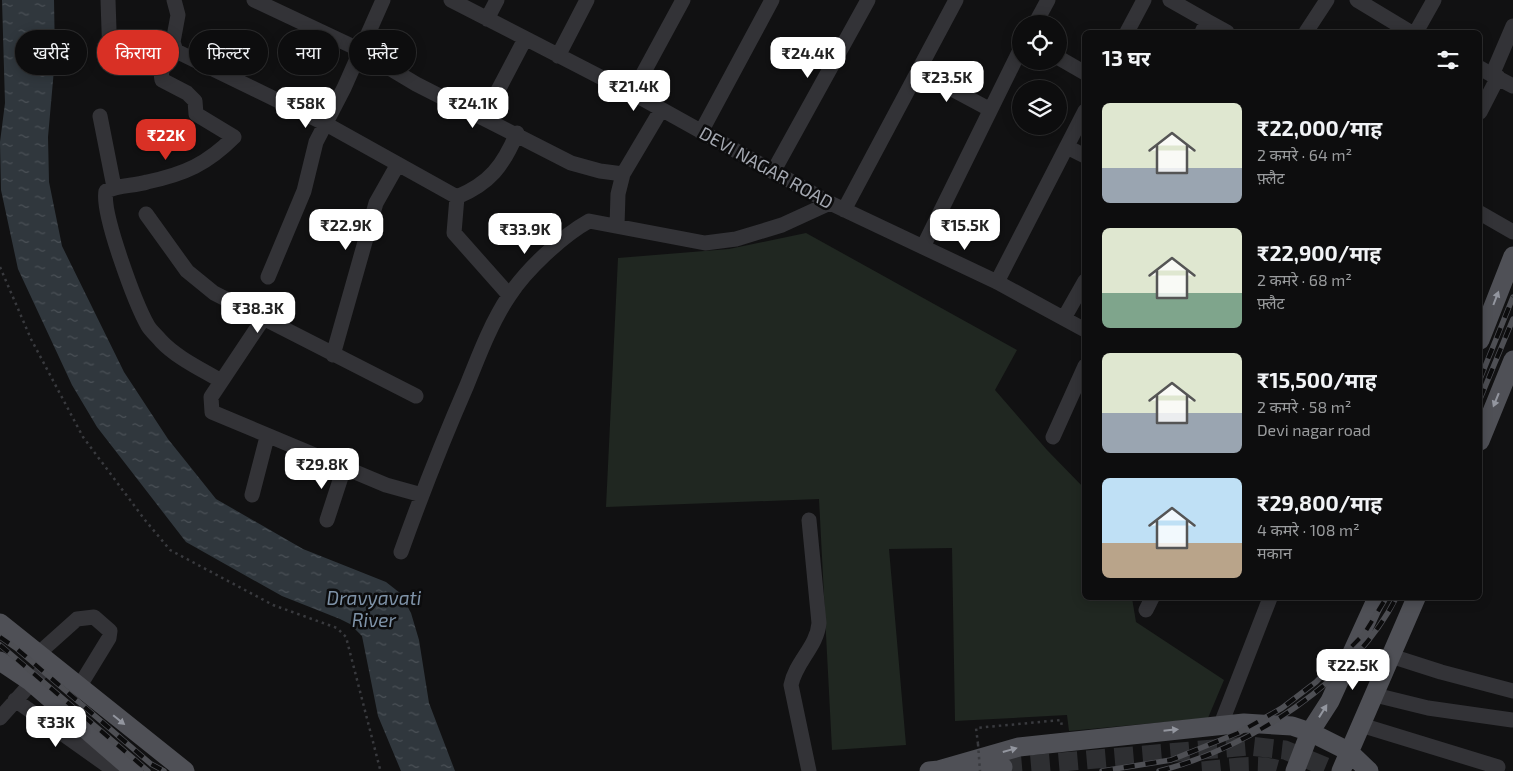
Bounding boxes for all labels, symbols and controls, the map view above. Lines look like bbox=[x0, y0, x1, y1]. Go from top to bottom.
map controls bbox=[1012, 15, 1067, 135]
button: locate bbox=[1012, 15, 1067, 70]
chip: खरीदें bbox=[15, 30, 87, 75]
chip: किराया bbox=[97, 30, 179, 75]
chip: फ़िल्टर bbox=[189, 30, 268, 75]
chip: नया bbox=[278, 30, 339, 75]
chip: फ़्लैट bbox=[349, 30, 416, 75]
pin: ₹24.4K bbox=[767, 36, 849, 79]
text: ₹24.4K bbox=[781, 43, 835, 62]
text: 13 घर bbox=[1102, 45, 1150, 70]
icon: filters bbox=[1434, 46, 1462, 74]
pin: ₹23.5K bbox=[906, 61, 988, 103]
text: ₹23.5K bbox=[922, 67, 972, 86]
pin: ₹21.4K bbox=[593, 70, 675, 112]
text: ₹21.4K bbox=[609, 76, 659, 95]
button: layers bbox=[1012, 80, 1067, 135]
pin: ₹58K bbox=[276, 86, 336, 129]
pin: ₹24.1K bbox=[432, 86, 514, 129]
text: ₹58K bbox=[287, 93, 325, 112]
text: ₹24.1K bbox=[448, 93, 498, 112]
text: ₹22,000/माह bbox=[1257, 115, 1382, 140]
pin: ₹22K bbox=[136, 119, 196, 161]
street label: DEVI NAGAR ROAD bbox=[696, 121, 837, 213]
icon: home bbox=[1142, 123, 1202, 183]
text: ₹22K bbox=[147, 125, 185, 144]
text: 2 कमरे · 64 m² bbox=[1257, 145, 1352, 164]
text: फ़्लैट bbox=[1257, 168, 1285, 187]
pin: ₹22.9K bbox=[305, 208, 387, 251]
pin: ₹15.5K bbox=[924, 208, 1006, 251]
pin: ₹33.9K bbox=[484, 212, 566, 255]
text: ₹22.9K bbox=[320, 215, 372, 234]
text: ₹15.5K bbox=[941, 215, 989, 234]
text: ₹33.9K bbox=[499, 219, 551, 238]
text: ₹22,900/माह bbox=[1257, 240, 1381, 265]
icon: home bbox=[1142, 248, 1202, 308]
text: 2 कमरे · 68 m² bbox=[1257, 270, 1352, 289]
one-way arrow bbox=[1493, 291, 1501, 305]
pin: ₹38.3K bbox=[217, 292, 299, 334]
text: फ़्लैट bbox=[1257, 293, 1285, 312]
text: ₹38.3K bbox=[232, 298, 284, 317]
text: ₹15,500/माह bbox=[1257, 367, 1377, 392]
icon: home bbox=[1142, 373, 1202, 433]
one-way arrow bbox=[1492, 393, 1500, 407]
text: 2 कमरे · 58 m² bbox=[1257, 397, 1351, 416]
text: Devi nagar road bbox=[1257, 420, 1371, 439]
pin: ₹29.8K bbox=[281, 448, 363, 490]
text: ₹29.8K bbox=[296, 454, 348, 473]
text: ₹29,800/माह bbox=[1257, 490, 1382, 515]
icon: home bbox=[1142, 498, 1202, 558]
text: 4 कमरे · 108 m² bbox=[1257, 520, 1360, 539]
text: मकान bbox=[1257, 543, 1292, 562]
water label: Dravyavati River bbox=[327, 586, 422, 631]
pin: ₹22.5K bbox=[1312, 648, 1394, 691]
text: ₹22.5K bbox=[1328, 655, 1378, 674]
one-way arrow bbox=[1319, 705, 1328, 718]
pin: ₹33K bbox=[26, 706, 86, 748]
text: ₹33K bbox=[37, 712, 75, 731]
one-way arrow bbox=[112, 714, 125, 725]
one-way arrow bbox=[1163, 726, 1179, 734]
one-way arrow bbox=[1002, 745, 1017, 753]

